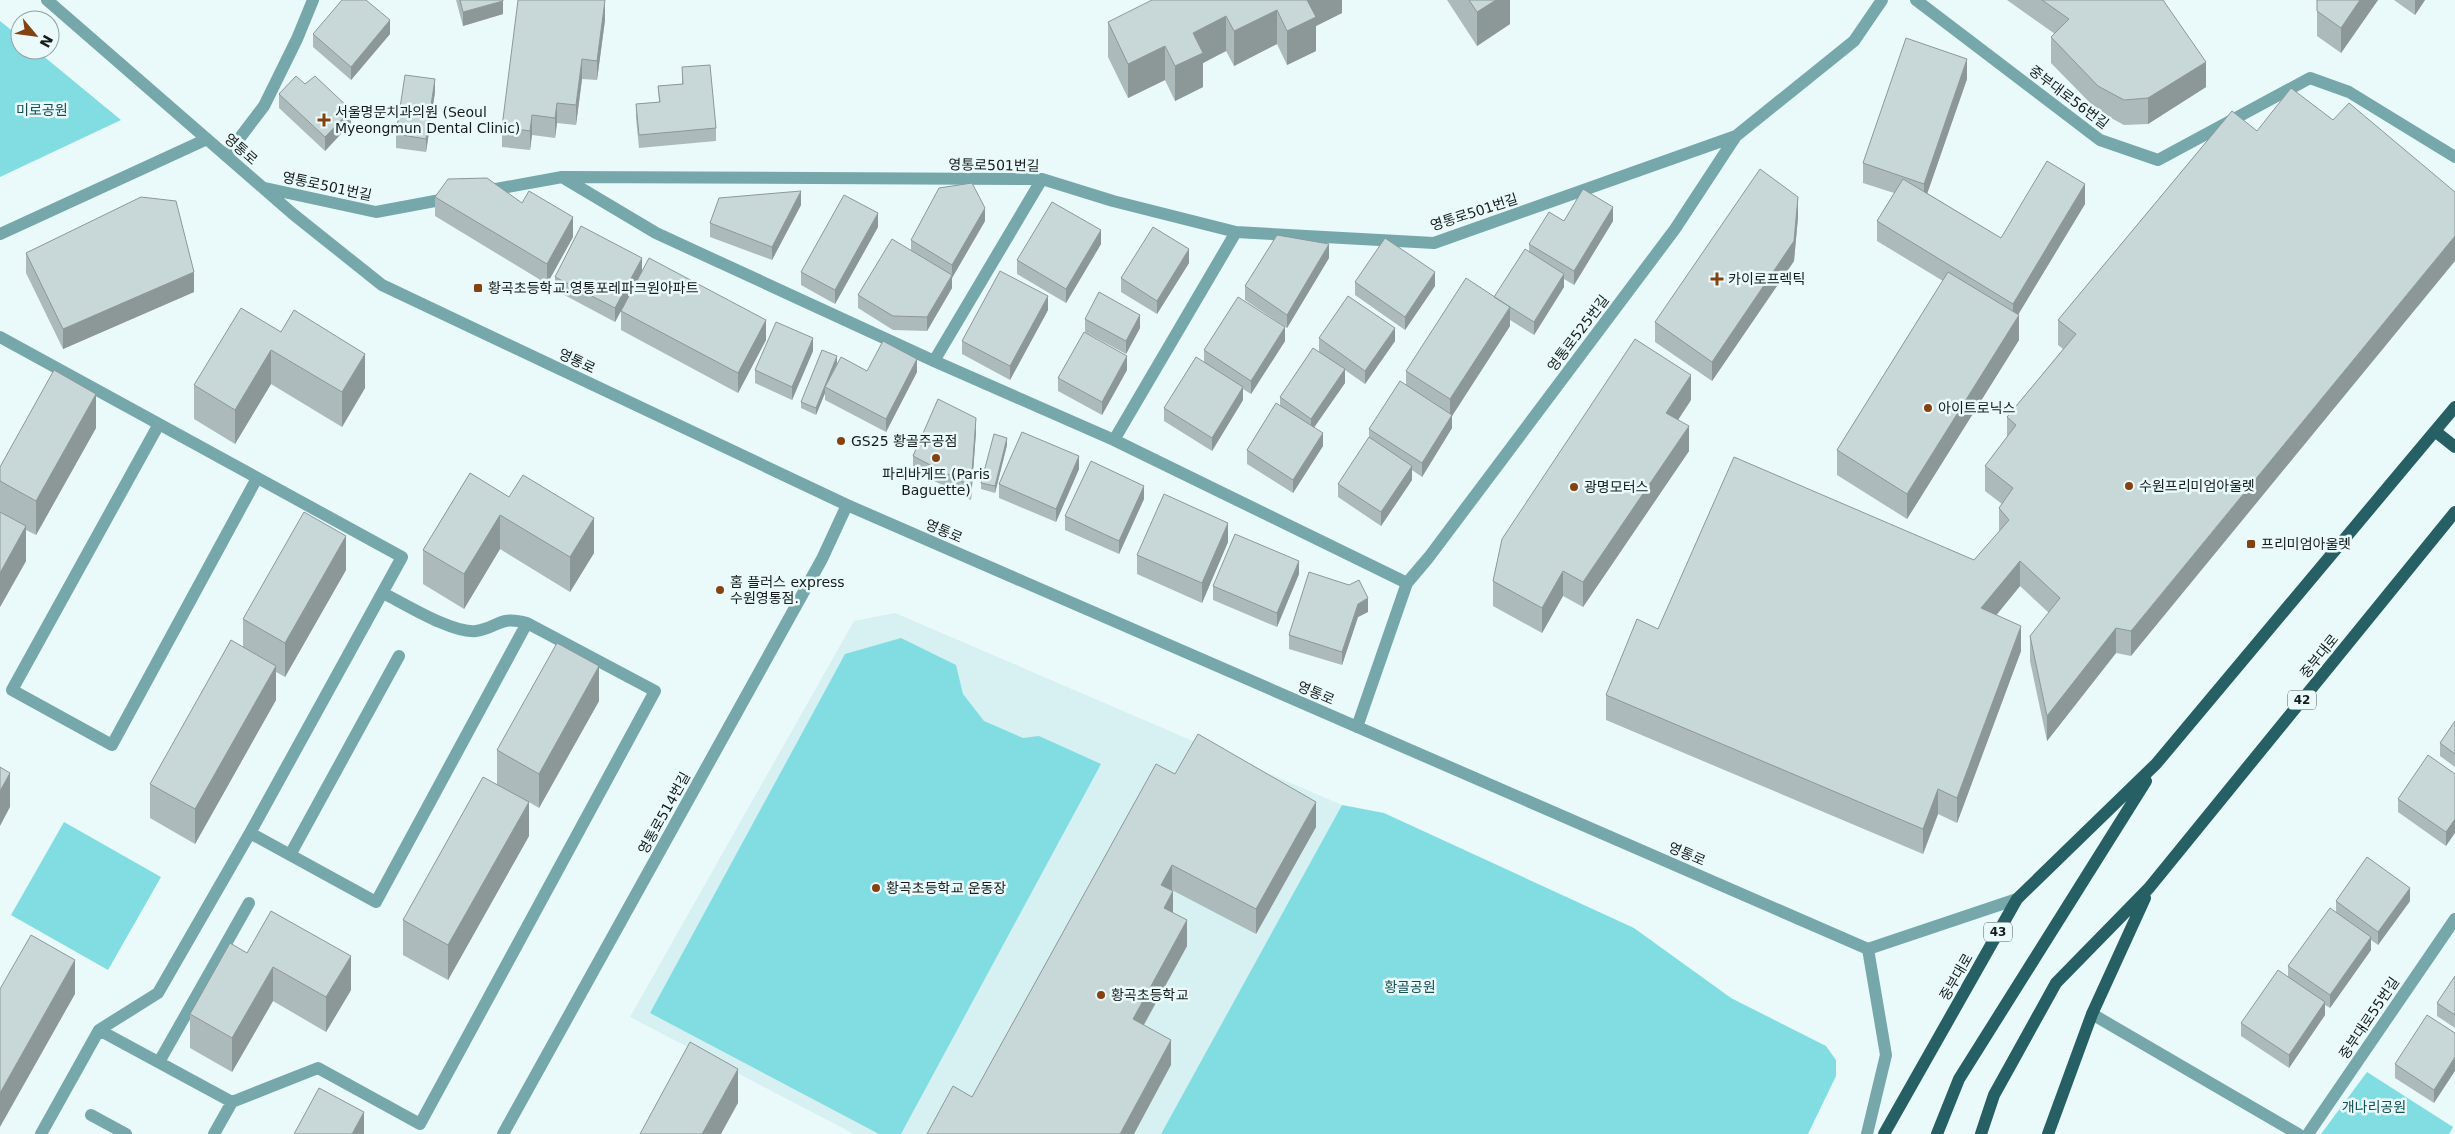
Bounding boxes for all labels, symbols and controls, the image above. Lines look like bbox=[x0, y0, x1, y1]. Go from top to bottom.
north arrow bbox=[10, 10, 60, 60]
text: N bbox=[37, 32, 56, 50]
street label: 중부대로56번길 bbox=[2026, 62, 2112, 132]
park label: 미로공원 bbox=[16, 102, 68, 118]
place label: 서울명문치과의원 (Seoul Myeongmun Dental Clinic) bbox=[335, 104, 520, 136]
marker: 서울명문치과의원 (Seoul Myeongmun Dental Clinic) bbox=[317, 113, 331, 127]
street label: 영통로 bbox=[221, 130, 261, 168]
street label: 영통로501번길 bbox=[948, 156, 1040, 174]
street label: 영통로501번길 bbox=[281, 169, 373, 203]
street label: 영통로501번길 bbox=[1428, 190, 1520, 234]
place label: 카이로프렉틱 bbox=[1728, 271, 1805, 287]
marker: 카이로프렉틱 bbox=[1710, 272, 1724, 286]
place label: 황곡초등학교.영통포레파크원아파트 bbox=[488, 280, 699, 296]
marker: 황곡초등학교.영통포레파크원아파트 bbox=[472, 282, 484, 294]
street label: 영통로525번길 bbox=[1544, 292, 1612, 374]
street label: 영통로 bbox=[556, 346, 598, 376]
place label: 아이트로닉스 bbox=[1938, 400, 2015, 416]
marker: 아이트로닉스 bbox=[1922, 402, 1934, 414]
place label: GS25 황골주공점 bbox=[851, 433, 957, 449]
marker: GS25 황골주공점 bbox=[835, 435, 847, 447]
marker: 파리바게뜨 (Paris Baguette) bbox=[930, 452, 942, 464]
place label: 파리바게뜨 (Paris Baguette) bbox=[882, 466, 990, 498]
place label: 수원프리미엄아울렛 bbox=[2139, 478, 2255, 494]
place label: 광명모터스 bbox=[1584, 479, 1649, 495]
marker: 수원프리미엄아울렛 bbox=[2123, 480, 2135, 492]
marker: 광명모터스 bbox=[1568, 481, 1580, 493]
street label: 영통로 bbox=[923, 516, 965, 546]
place label: 프리미엄아울렛 bbox=[2261, 536, 2351, 552]
marker: 프리미엄아울렛 bbox=[2245, 538, 2257, 550]
place label: 홈 플러스 express 수원영통점. bbox=[730, 574, 845, 606]
marker: 홈 플러스 express 수원영통점. bbox=[714, 584, 726, 596]
street label: 중부대로 bbox=[2297, 631, 2342, 681]
street label: 영통로 bbox=[1295, 678, 1337, 708]
road number: 42 bbox=[2288, 690, 2316, 710]
street label: 영통로514번길 bbox=[635, 769, 693, 857]
street label: 영통로 bbox=[1666, 839, 1708, 869]
place label: 황곡초등학교 운동장 bbox=[886, 880, 1006, 896]
marker: 황곡초등학교 운동장 bbox=[870, 882, 882, 894]
road number: 43 bbox=[1984, 922, 2012, 942]
street label: 중부대로 bbox=[1936, 951, 1976, 1003]
street label: 중부대로55번길 bbox=[2336, 974, 2402, 1062]
park label: 황골공원 bbox=[1384, 979, 1436, 995]
place label: 황곡초등학교 bbox=[1111, 987, 1188, 1003]
marker: 황곡초등학교 bbox=[1095, 989, 1107, 1001]
park label: 개나리공원 bbox=[2342, 1099, 2406, 1115]

